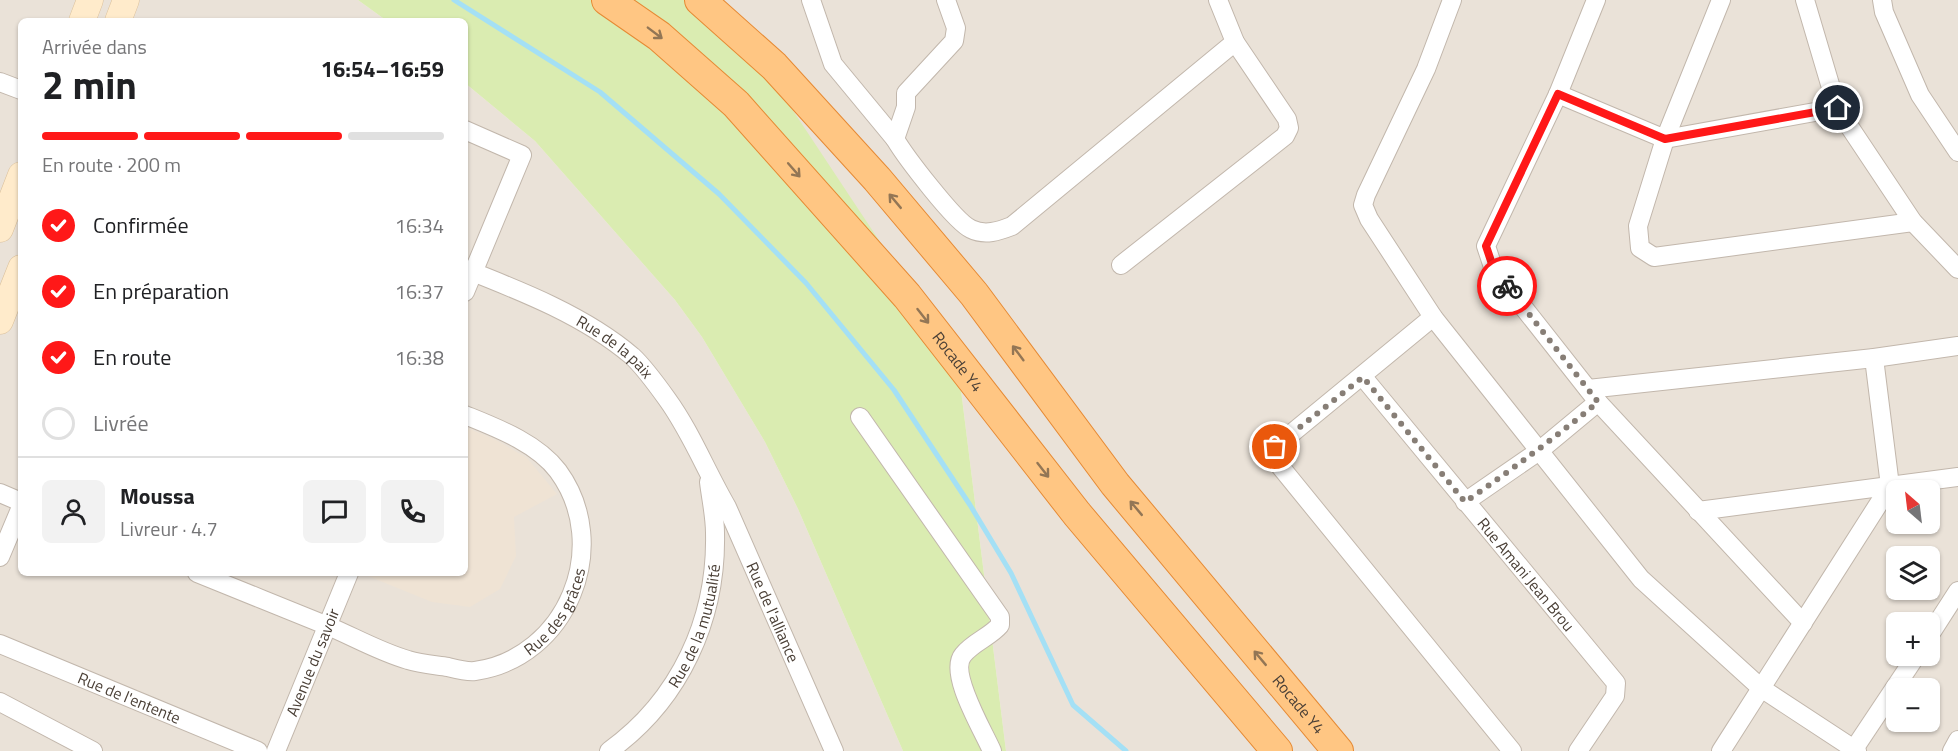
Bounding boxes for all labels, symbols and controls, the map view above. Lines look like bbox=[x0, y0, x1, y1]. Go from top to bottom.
one-way arrow bbox=[647, 27, 663, 40]
text: Arrivée dans bbox=[42, 31, 147, 62]
text: 16:54–16:59 bbox=[321, 52, 444, 86]
text: 2 min bbox=[42, 55, 137, 114]
pin bbox=[1812, 82, 1863, 133]
icon: home bbox=[1821, 91, 1854, 124]
text: En route · 200 m bbox=[42, 149, 181, 180]
one-way arrow bbox=[787, 162, 801, 177]
one-way arrow bbox=[889, 193, 902, 209]
text: Confirmée bbox=[93, 208, 189, 242]
icon: check bbox=[42, 209, 75, 242]
text: 16:34 bbox=[395, 210, 444, 241]
courier bbox=[1477, 256, 1537, 316]
icon: bike bbox=[1491, 270, 1524, 303]
text: En préparation bbox=[93, 274, 229, 308]
icon: check bbox=[42, 275, 75, 308]
text: 16:37 bbox=[395, 276, 444, 307]
one-way arrow bbox=[916, 308, 929, 324]
street label: Rue de la paix bbox=[572, 309, 659, 384]
street label: Rocade Y4 bbox=[927, 326, 989, 397]
text: En route bbox=[93, 340, 171, 374]
icon: check bbox=[42, 341, 75, 374]
text: 16:38 bbox=[395, 342, 444, 373]
one-way arrow bbox=[1011, 345, 1024, 361]
text: Livrée bbox=[93, 406, 149, 440]
pin bbox=[1249, 421, 1300, 472]
icon: bag bbox=[1258, 430, 1291, 463]
one-way arrow bbox=[1036, 462, 1049, 478]
text: Moussa bbox=[120, 479, 195, 513]
button: person bbox=[42, 480, 105, 543]
button: chat bbox=[303, 480, 366, 543]
button: phone bbox=[381, 480, 444, 543]
north arrow bbox=[1886, 480, 1940, 534]
map controls bbox=[1886, 480, 1940, 732]
one-way arrow bbox=[1129, 500, 1142, 516]
street label: Rue Amani Jean Brou bbox=[1472, 512, 1580, 636]
text: Livreur · 4.7 bbox=[120, 513, 218, 544]
button: layers bbox=[1886, 546, 1940, 600]
street label: Rue de l'alliance bbox=[740, 558, 806, 666]
street label: Rue de la mutualité bbox=[662, 563, 726, 693]
street label: Rue des grâces bbox=[519, 566, 591, 661]
street label: Avenue du savoir bbox=[280, 604, 345, 720]
button: + bbox=[1886, 612, 1940, 666]
one-way arrow bbox=[1253, 651, 1267, 666]
street label: Rue de l'entente bbox=[74, 666, 184, 730]
street label: Rocade Y4 bbox=[1267, 669, 1331, 739]
button: − bbox=[1886, 678, 1940, 732]

